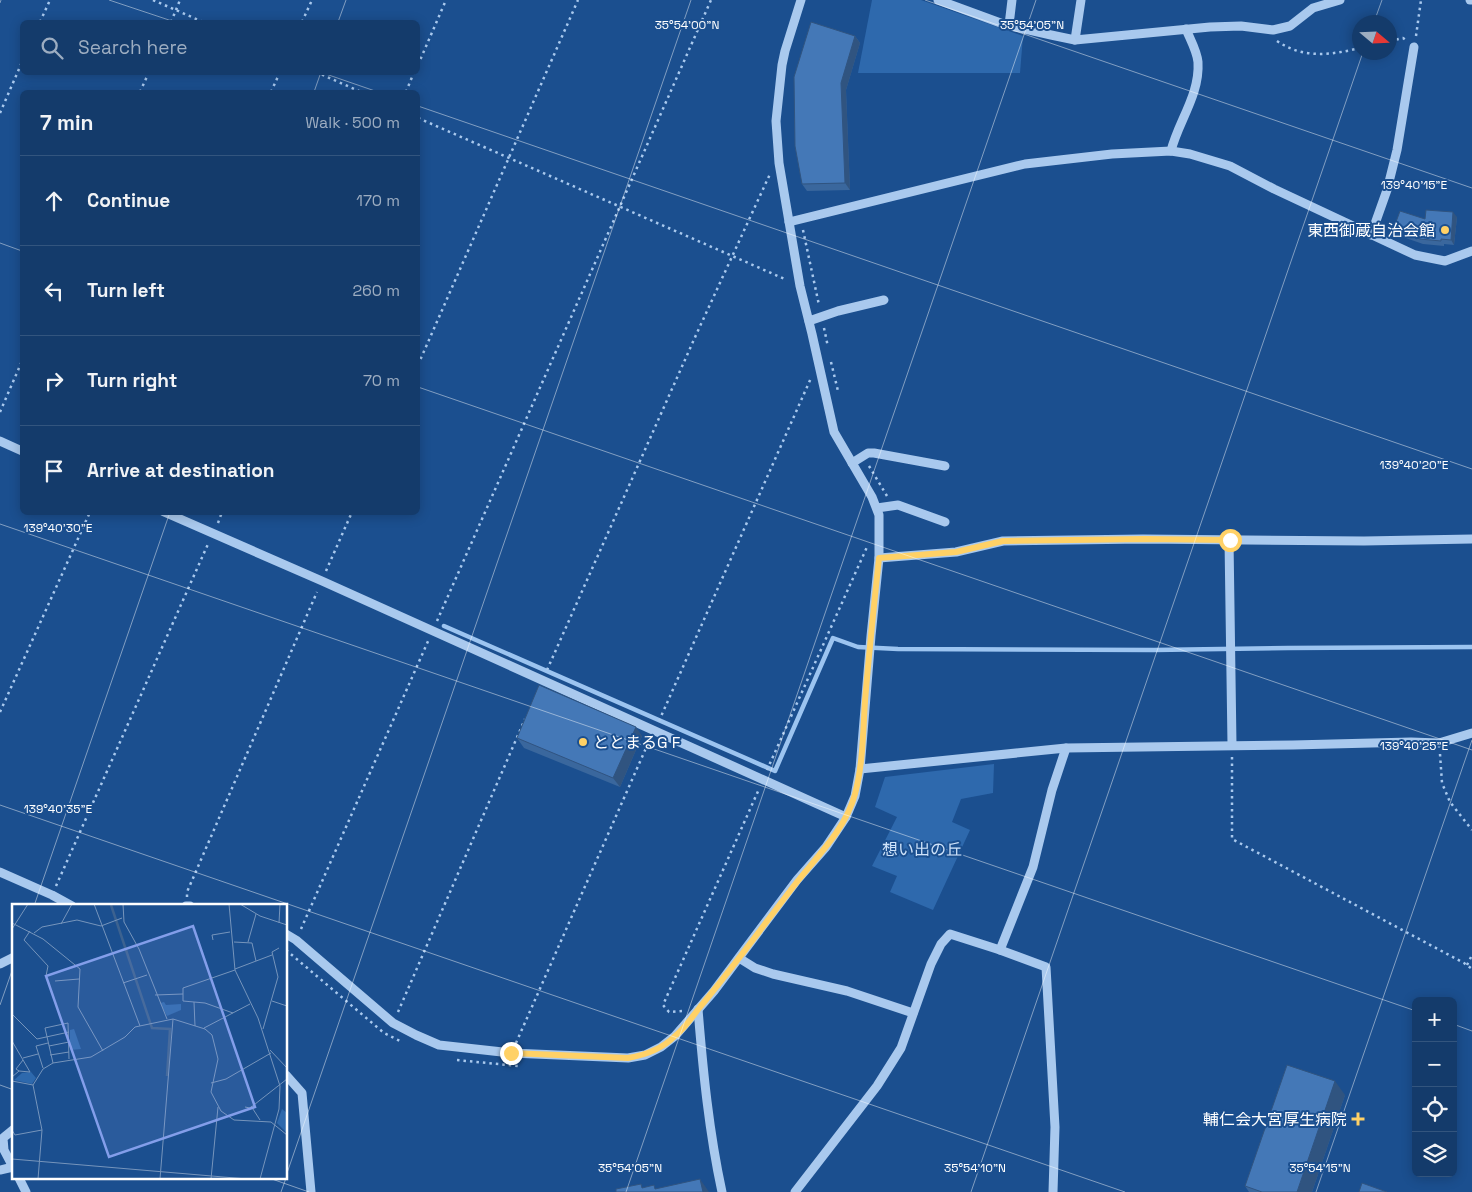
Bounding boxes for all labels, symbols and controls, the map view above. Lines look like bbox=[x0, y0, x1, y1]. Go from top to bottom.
north arrow bbox=[1352, 15, 1397, 60]
text: 35°54'00"N bbox=[655, 17, 719, 33]
text: 35°54'05"N bbox=[1000, 17, 1064, 33]
search box bbox=[20, 20, 420, 75]
icon: search bbox=[38, 34, 66, 62]
text: Search here bbox=[78, 35, 188, 60]
text: 7 min bbox=[40, 109, 93, 136]
text: Walk · 500 m bbox=[305, 112, 400, 133]
text: 139°40'15"E bbox=[1381, 177, 1447, 193]
icon: ahead bbox=[40, 187, 68, 215]
text: Continue bbox=[87, 188, 170, 213]
text: 170 m bbox=[356, 190, 400, 211]
place label: 東西御蔵自治会館 bbox=[1307, 220, 1435, 241]
marker: 東西御蔵自治会館 bbox=[1439, 224, 1451, 236]
icon: left bbox=[40, 277, 68, 305]
text: Turn left bbox=[87, 278, 165, 303]
text: 260 m bbox=[352, 280, 400, 301]
icon: right bbox=[40, 367, 68, 395]
text: Turn right bbox=[87, 368, 177, 393]
text: 70 m bbox=[363, 370, 400, 391]
icon: arrive bbox=[40, 457, 68, 485]
text: 139°40'20"E bbox=[1379, 457, 1449, 473]
text: Arrive at destination bbox=[87, 458, 275, 483]
text: 139°40'30"E bbox=[23, 520, 93, 536]
route start bbox=[1219, 529, 1242, 552]
place label: ととまるG F bbox=[593, 732, 681, 753]
marker: ととまるG F bbox=[577, 736, 589, 748]
text: 139°40'25"E bbox=[1380, 738, 1449, 754]
text: 139°40'35"E bbox=[24, 801, 93, 817]
park label: 想い出の丘 bbox=[882, 839, 962, 860]
inset map bbox=[12, 904, 288, 1180]
map controls bbox=[1412, 997, 1457, 1177]
button: + bbox=[1412, 997, 1457, 1042]
route end bbox=[500, 1042, 523, 1065]
button: − bbox=[1412, 1042, 1457, 1087]
button: locate bbox=[1412, 1087, 1457, 1132]
place label: 輔仁会大宮厚生病院 bbox=[1203, 1109, 1347, 1130]
marker: 輔仁会大宮厚生病院 bbox=[1351, 1112, 1365, 1126]
button: layers bbox=[1412, 1132, 1457, 1177]
text: 35°54'05"N bbox=[598, 1160, 662, 1176]
text: 35°54'10"N bbox=[944, 1160, 1006, 1176]
text: 35°54'15"N bbox=[1289, 1160, 1351, 1176]

